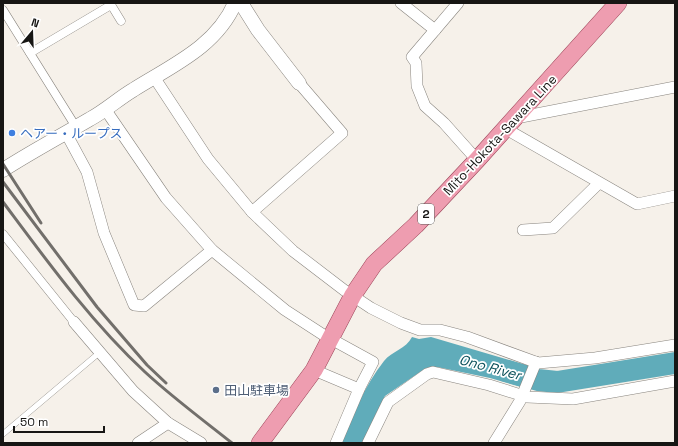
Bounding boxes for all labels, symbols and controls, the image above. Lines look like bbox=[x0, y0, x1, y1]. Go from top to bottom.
north arrow bbox=[12, 12, 52, 52]
text: N bbox=[29, 15, 41, 30]
street label: Mito-Hokota-Sawara Line bbox=[440, 71, 560, 199]
place label: ヘアー・ループス bbox=[20, 125, 122, 142]
marker: ヘアー・ループス bbox=[7, 128, 17, 138]
road number: 2 bbox=[418, 204, 434, 224]
water label: Ono River bbox=[457, 350, 525, 384]
place label: 田山駐車場 bbox=[224, 382, 289, 399]
marker: 田山駐車場 bbox=[211, 385, 221, 395]
scale bar bbox=[14, 408, 104, 434]
text: 50 m bbox=[20, 414, 48, 430]

